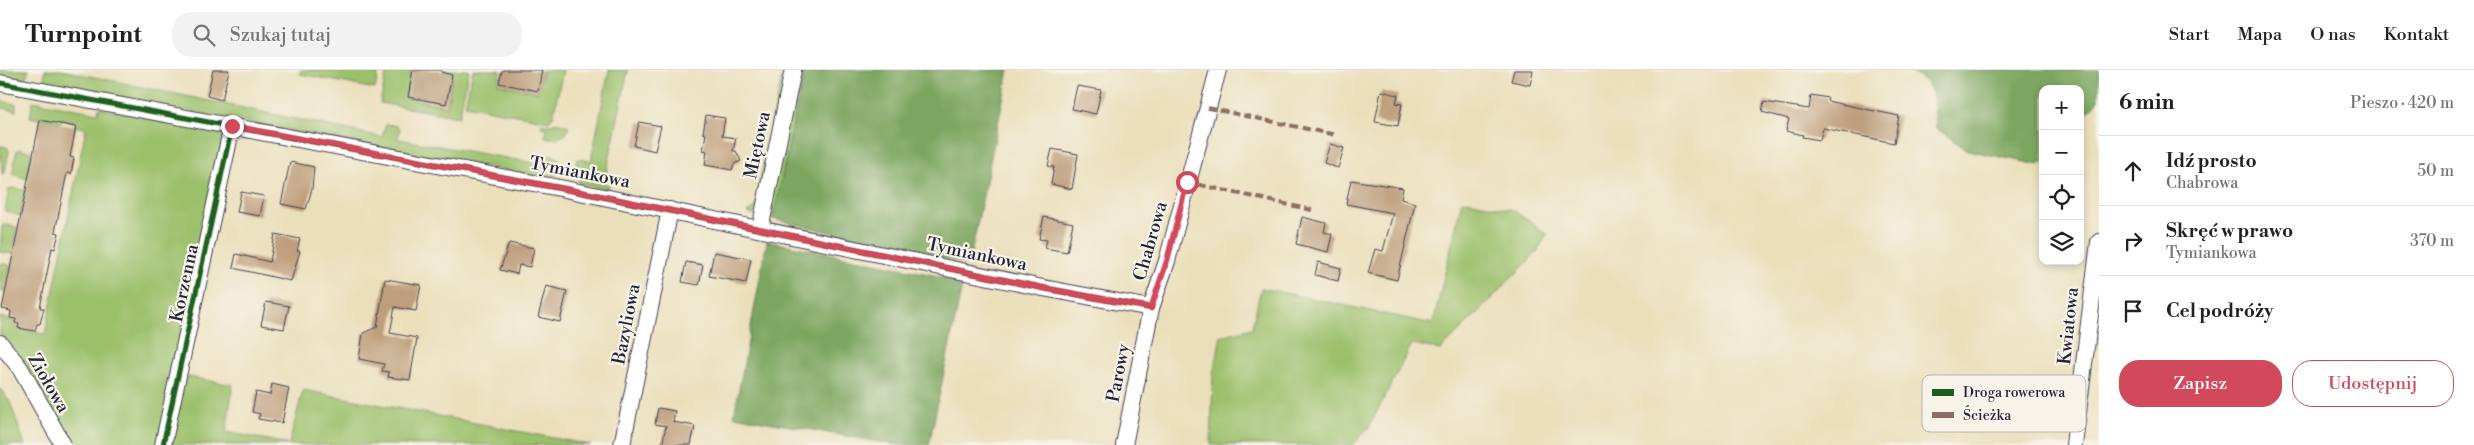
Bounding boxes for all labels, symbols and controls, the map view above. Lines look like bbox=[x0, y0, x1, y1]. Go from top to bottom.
search box bbox=[172, 12, 522, 57]
text: Turnpoint bbox=[25, 20, 142, 50]
icon: search bbox=[190, 21, 218, 49]
text: Szukaj tutaj bbox=[230, 23, 331, 47]
text: Start bbox=[2169, 23, 2210, 46]
text: Mapa bbox=[2238, 23, 2282, 46]
text: O nas bbox=[2310, 23, 2356, 46]
text: Kontakt bbox=[2384, 23, 2449, 46]
map controls bbox=[2039, 85, 2084, 265]
button: + bbox=[2039, 85, 2084, 130]
text: 6 min bbox=[2119, 90, 2174, 116]
text: Pieszo · 420 m bbox=[2350, 93, 2454, 113]
street label: Miętowa bbox=[739, 108, 776, 181]
route end bbox=[221, 115, 244, 138]
button: − bbox=[2039, 130, 2084, 175]
text: Idź prosto bbox=[2166, 149, 2257, 173]
street label: Tymiankowa bbox=[528, 151, 633, 194]
icon: ahead bbox=[2119, 157, 2147, 185]
text: 50 m bbox=[2417, 161, 2454, 181]
route start bbox=[1176, 171, 1199, 194]
text: Chabrowa bbox=[2166, 173, 2238, 193]
button: locate bbox=[2039, 175, 2084, 220]
street label: Chabrowa bbox=[1128, 198, 1173, 283]
text: Skręć w prawo bbox=[2166, 219, 2293, 243]
button: layers bbox=[2039, 220, 2084, 265]
icon: right bbox=[2119, 227, 2147, 255]
text: 370 m bbox=[2410, 231, 2454, 251]
street label: Tymiankowa bbox=[925, 233, 1030, 277]
street label: Korzenna bbox=[165, 241, 204, 324]
text: Tymiankowa bbox=[2166, 243, 2257, 263]
street label: Bazyliowa bbox=[607, 281, 646, 367]
street label: Kwiatowa bbox=[2053, 285, 2084, 366]
icon: arrive bbox=[2119, 297, 2147, 325]
text: Cel podróży bbox=[2166, 299, 2273, 323]
street label: Parowy bbox=[1102, 342, 1135, 404]
street label: Ziołowa bbox=[22, 350, 75, 418]
button: Zapisz bbox=[2119, 360, 2282, 407]
button: Udostępnij bbox=[2292, 360, 2454, 407]
legend bbox=[1922, 375, 2086, 432]
text: Droga rowerowa bbox=[1963, 384, 2066, 402]
text: Ścieżka bbox=[1963, 405, 2012, 425]

